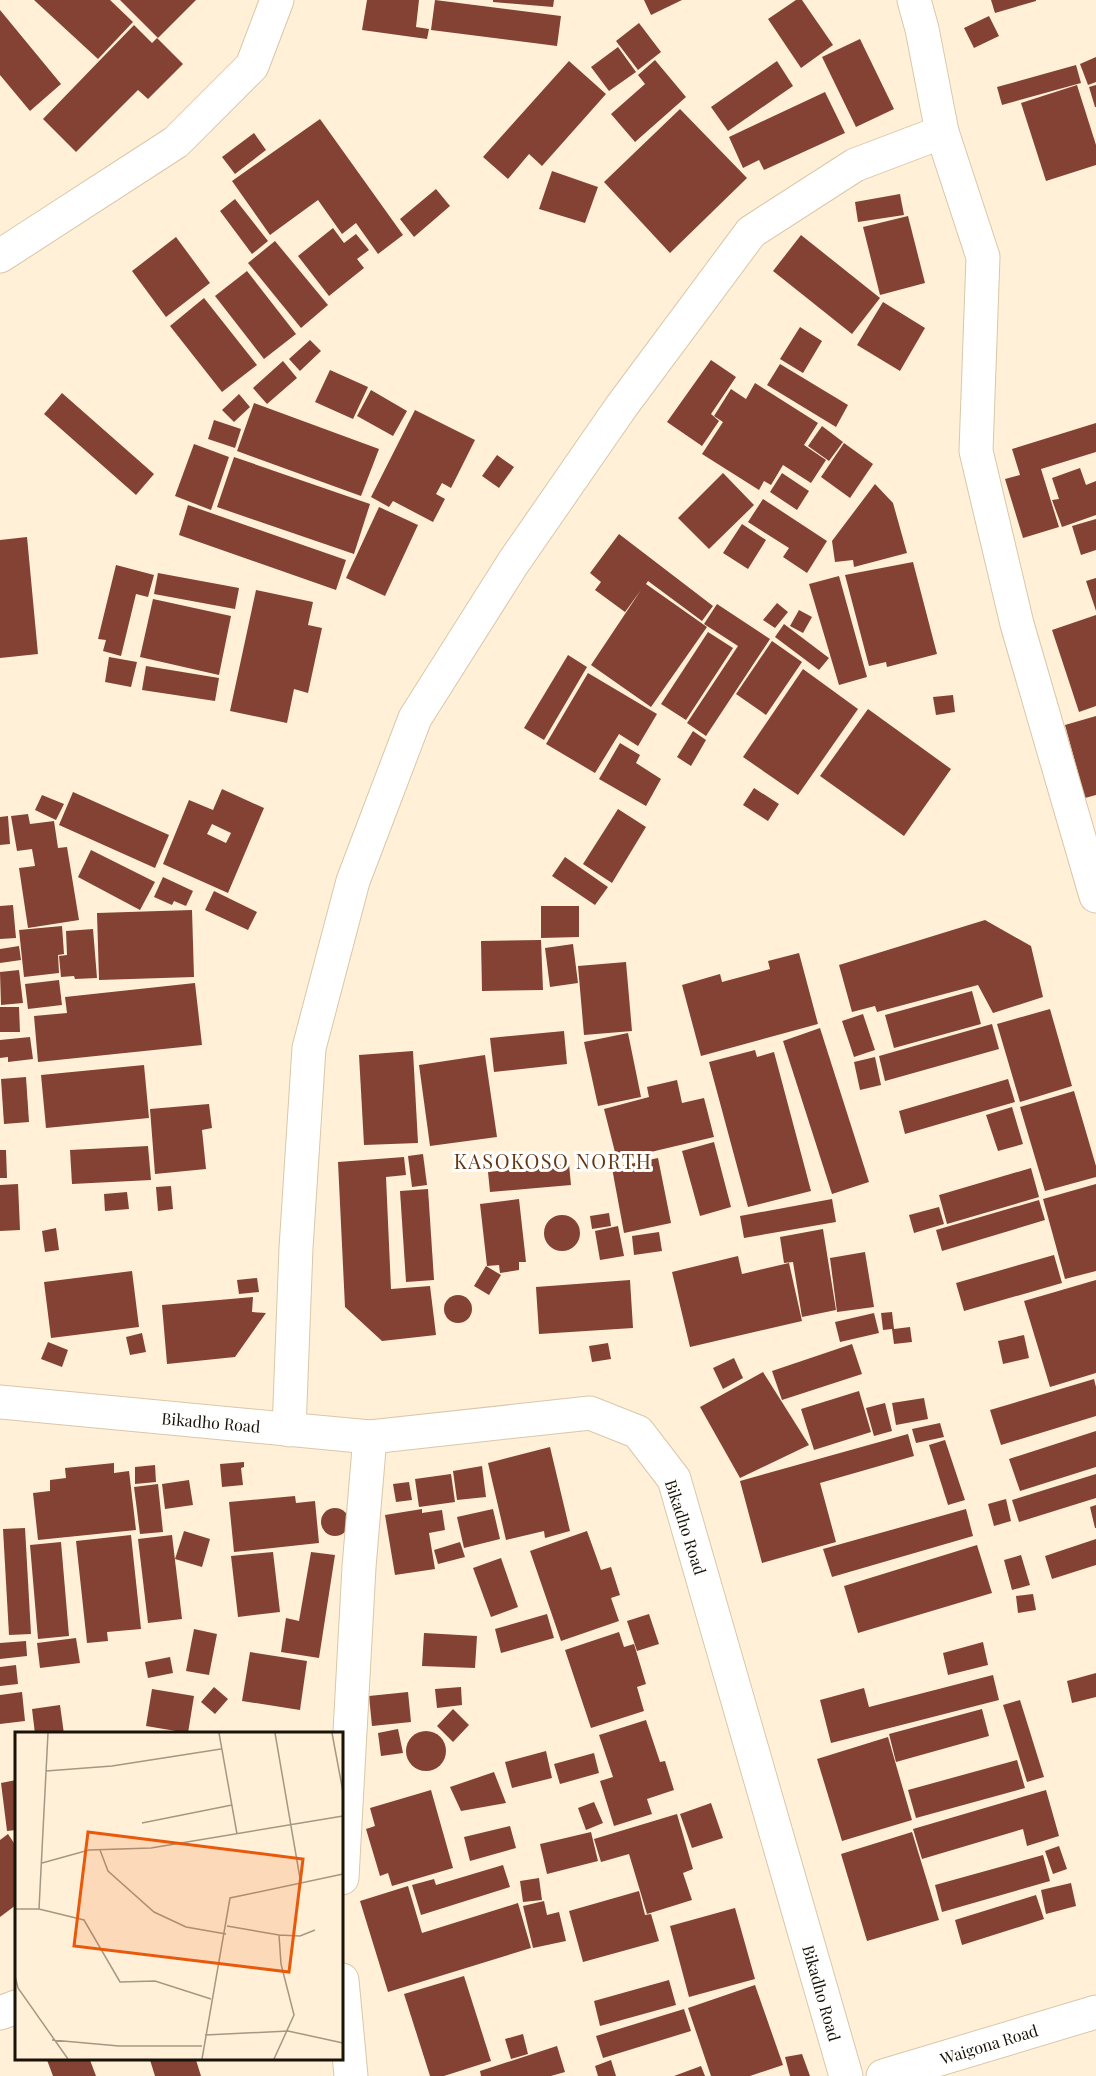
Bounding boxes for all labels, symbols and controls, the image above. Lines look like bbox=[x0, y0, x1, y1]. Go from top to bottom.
district label: KASOKOSO NORTH bbox=[454, 1147, 652, 1174]
street label: Bikadho Road bbox=[161, 1407, 261, 1437]
street label: Bikadho Road bbox=[661, 1477, 711, 1577]
inset map bbox=[15, 1732, 344, 2061]
street label: Bikadho Road bbox=[798, 1943, 846, 2043]
street label: Waigona Road bbox=[937, 2019, 1040, 2069]

